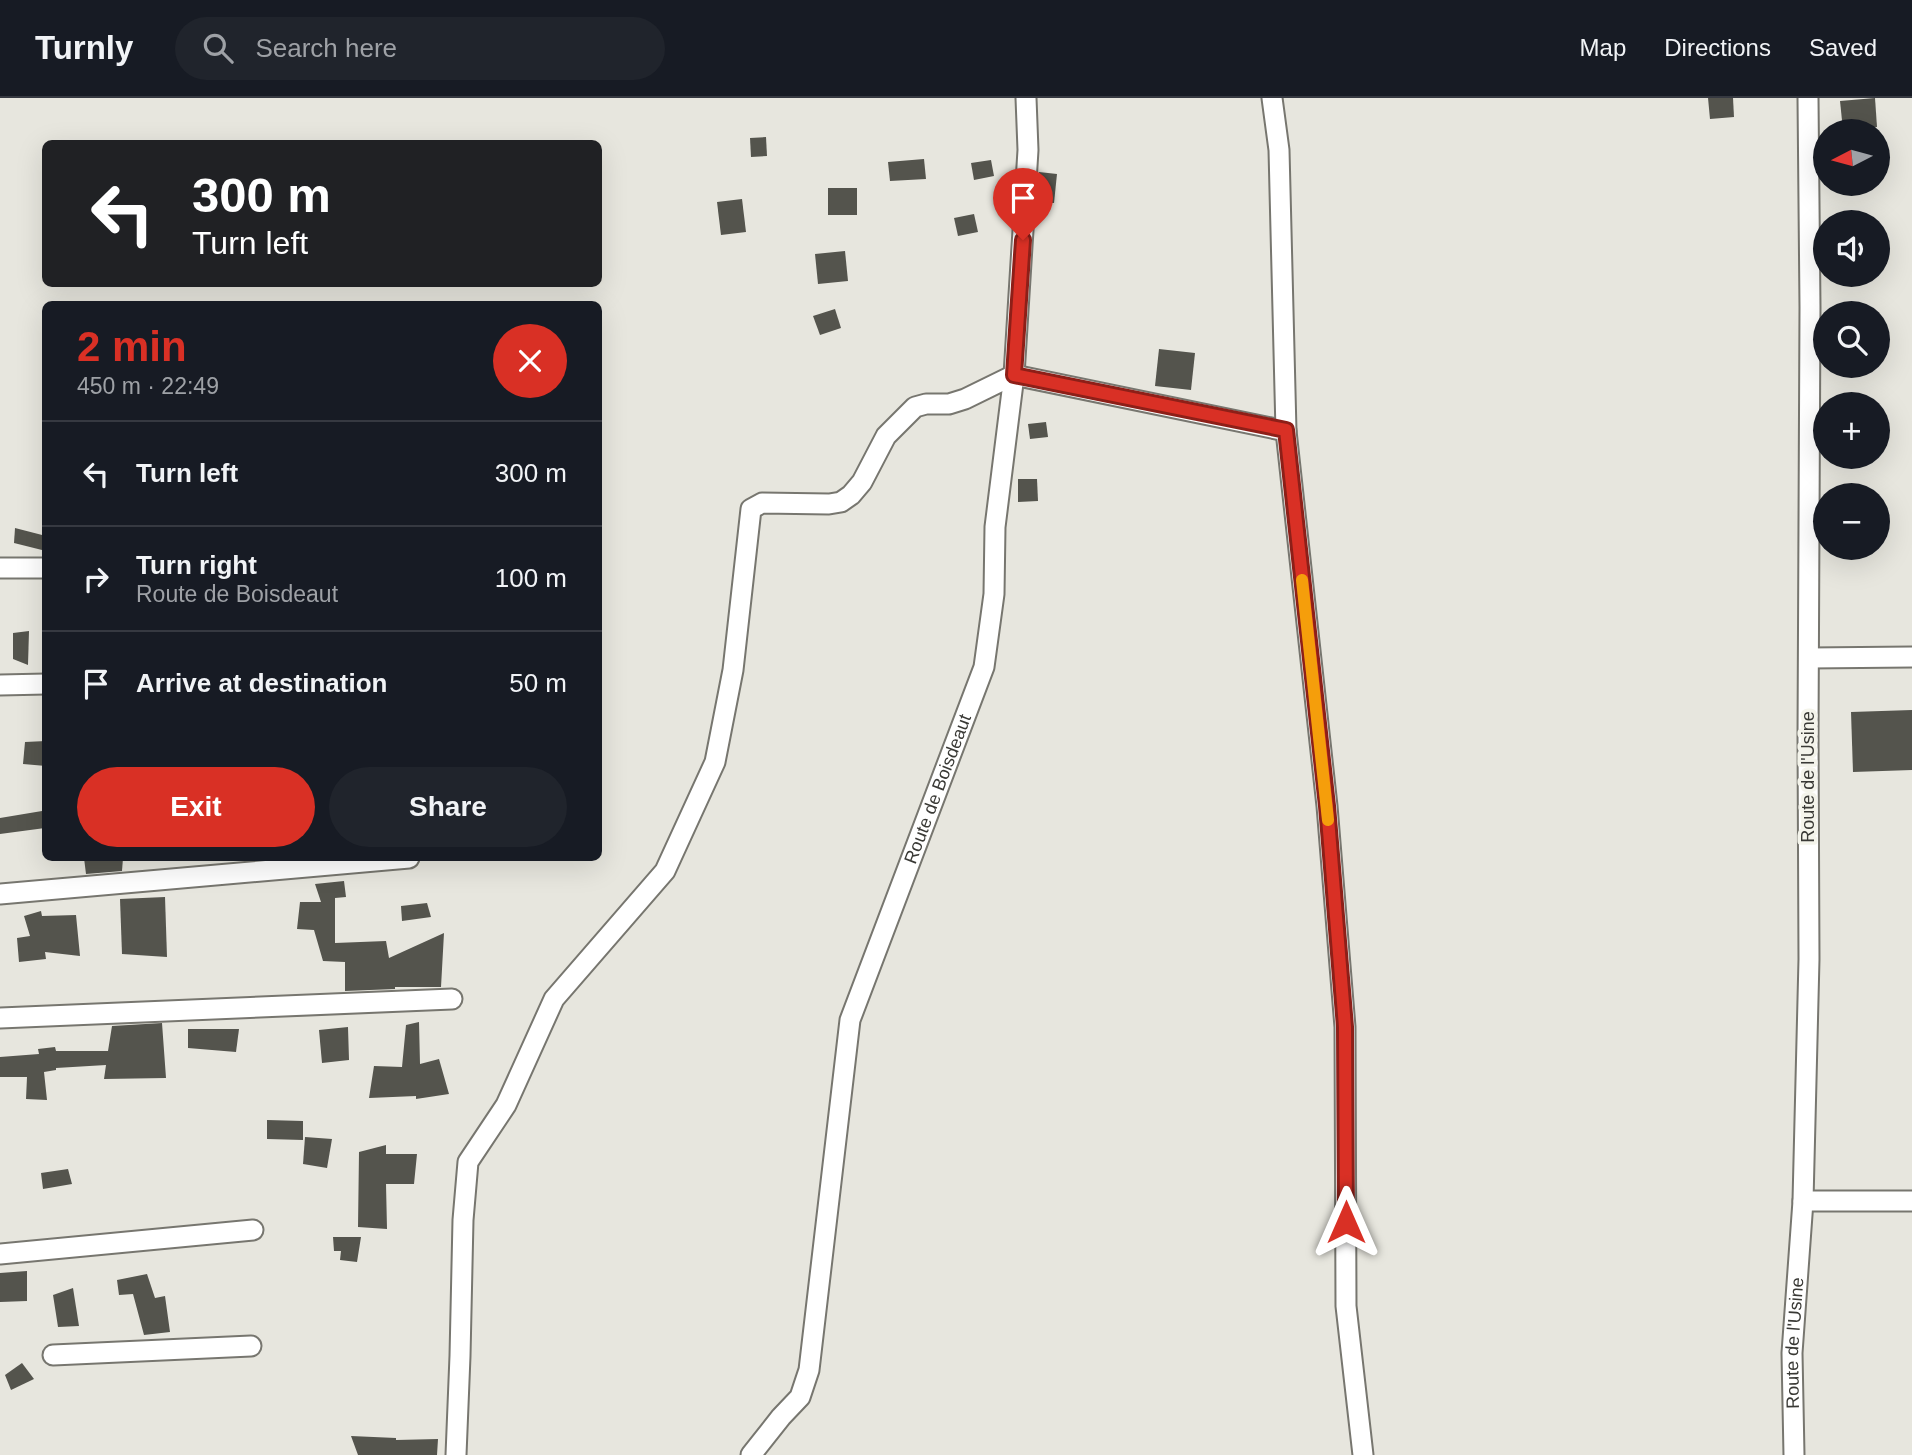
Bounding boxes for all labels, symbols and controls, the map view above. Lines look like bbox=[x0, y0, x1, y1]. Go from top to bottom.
search box bbox=[175, 17, 665, 80]
text: Turnly bbox=[35, 29, 133, 66]
icon: search bbox=[199, 29, 237, 67]
text: Search here bbox=[255, 33, 397, 63]
text: Map bbox=[1580, 34, 1626, 61]
text: Directions bbox=[1664, 34, 1771, 61]
text: Saved bbox=[1809, 34, 1877, 61]
north arrow bbox=[1813, 119, 1890, 196]
map controls bbox=[1813, 119, 1890, 560]
icon: left bbox=[77, 168, 168, 259]
text: 300 m bbox=[192, 168, 331, 222]
pin bbox=[993, 168, 1053, 240]
icon: arrive bbox=[1004, 179, 1042, 217]
button: sound bbox=[1813, 210, 1890, 287]
text: Turn left bbox=[192, 225, 308, 261]
button: search bbox=[1813, 301, 1890, 378]
text: 2 min bbox=[77, 323, 187, 370]
button: close bbox=[493, 324, 567, 398]
text: 450 m · 22:49 bbox=[77, 373, 219, 399]
button: + bbox=[1813, 392, 1890, 469]
icon: left bbox=[77, 455, 115, 493]
text: Turn left bbox=[136, 458, 238, 488]
text: 300 m bbox=[495, 458, 567, 488]
button: − bbox=[1813, 483, 1890, 560]
text: Turn right bbox=[136, 550, 257, 580]
icon: right bbox=[77, 560, 115, 598]
text: 100 m bbox=[495, 563, 567, 593]
text: Route de Boisdeaut bbox=[136, 581, 338, 607]
icon: arrive bbox=[77, 665, 115, 703]
text: Arrive at destination bbox=[136, 668, 387, 698]
text: 50 m bbox=[509, 668, 567, 698]
street label: Route de Boisdeaut bbox=[900, 711, 975, 866]
street label: Route de l'Usine bbox=[1798, 711, 1818, 843]
button: Exit bbox=[77, 767, 315, 847]
button: Share bbox=[329, 767, 567, 847]
position arrow bbox=[1309, 1185, 1383, 1259]
street label: Route de l'Usine bbox=[1782, 1277, 1807, 1409]

